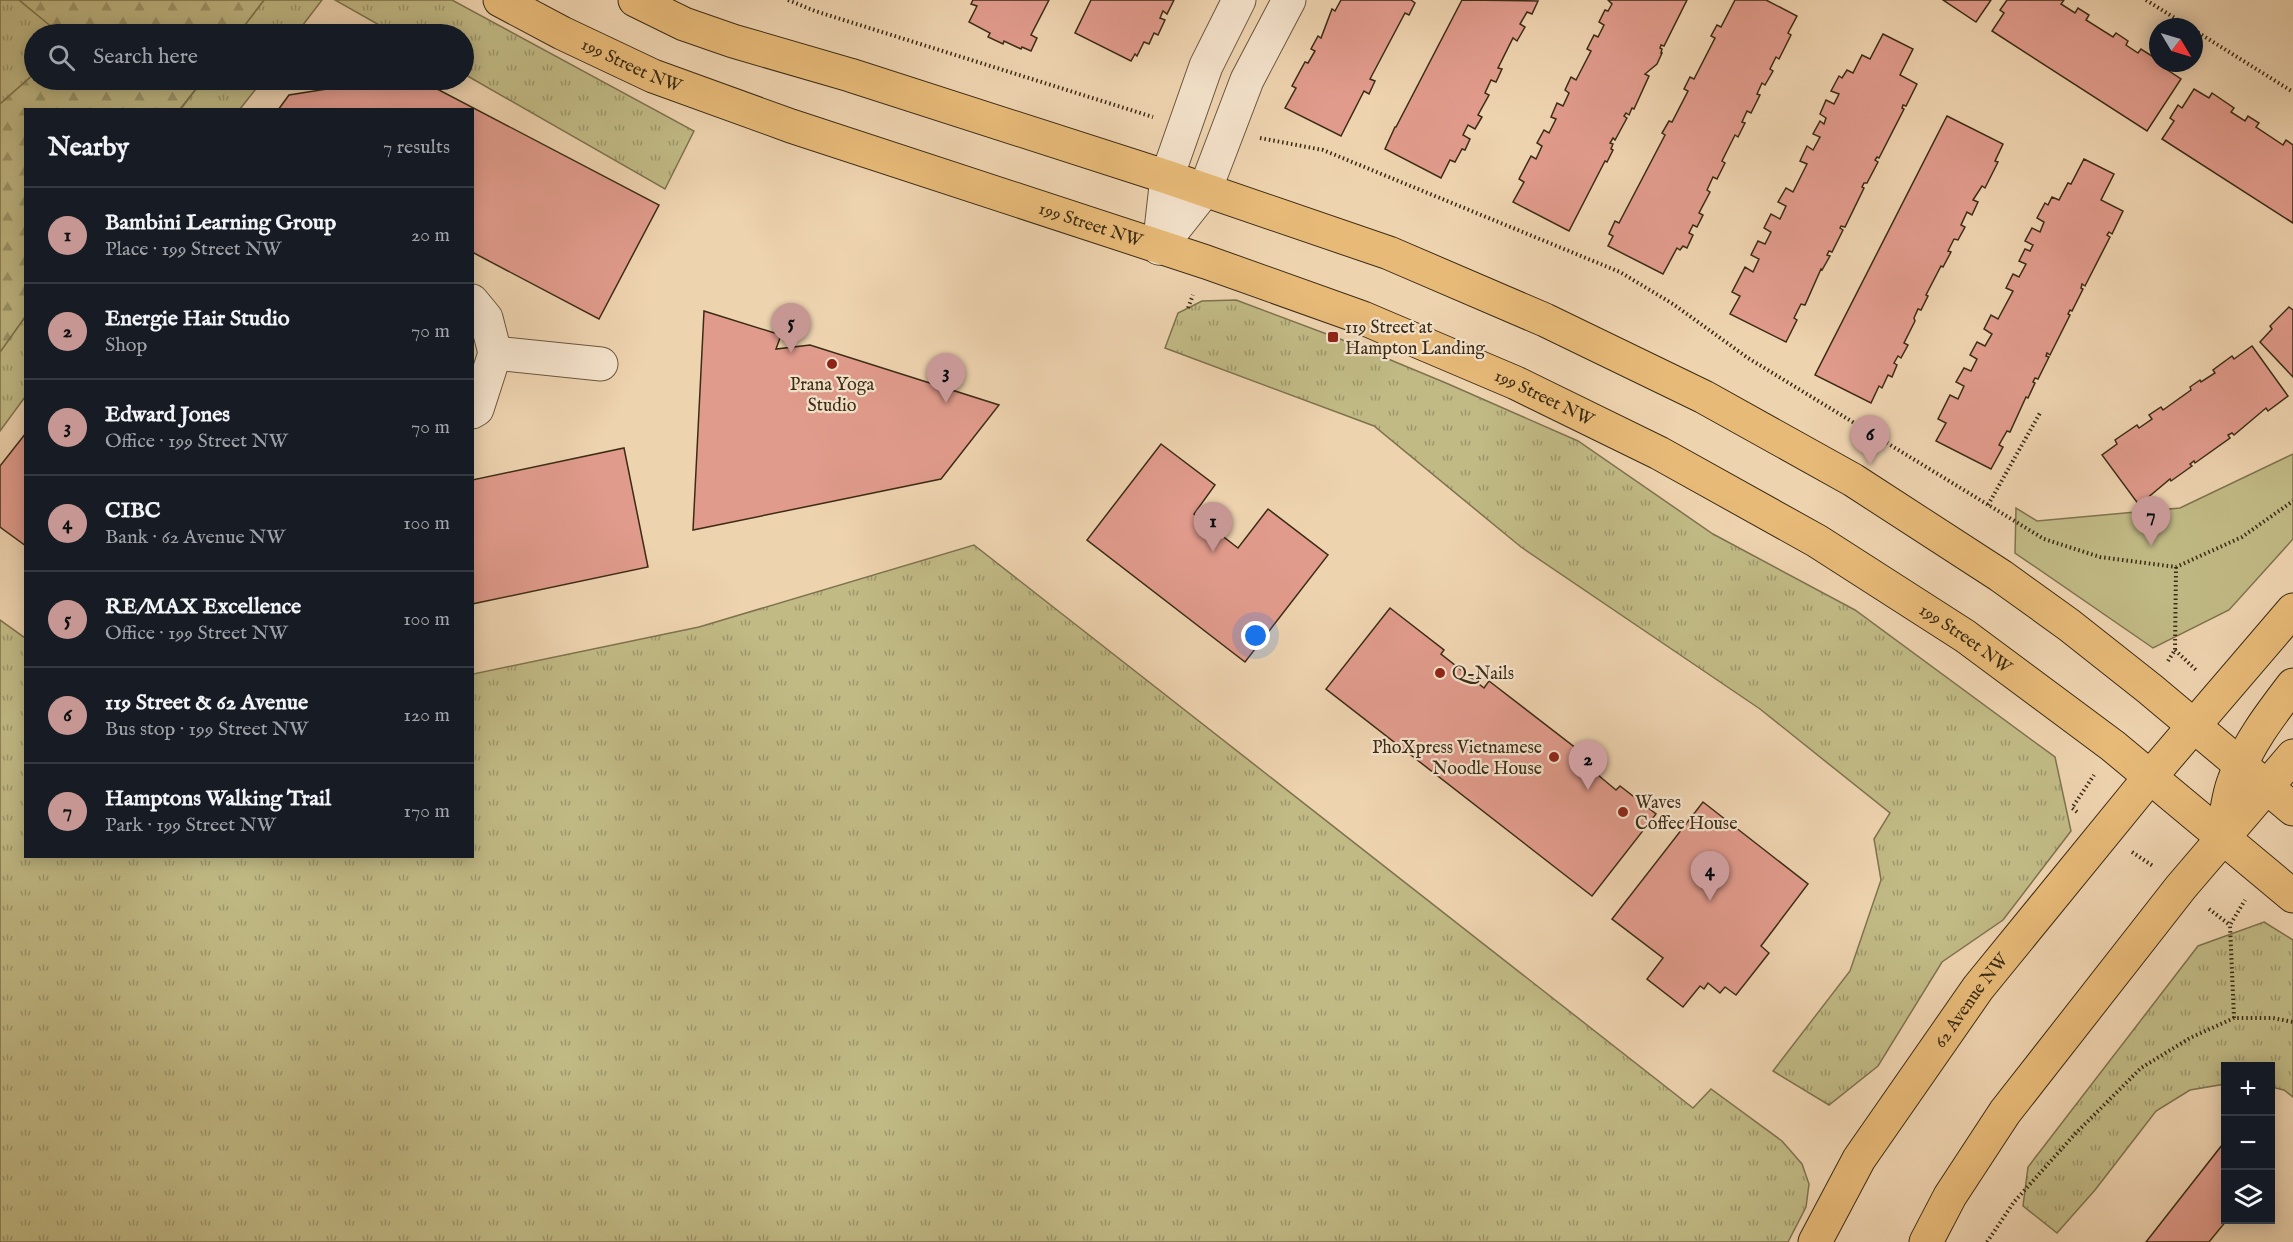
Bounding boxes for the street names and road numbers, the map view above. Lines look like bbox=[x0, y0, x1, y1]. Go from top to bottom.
street label: 199 Street NW bbox=[577, 34, 685, 99]
street label: 199 Street NW bbox=[1035, 198, 1146, 254]
street label: 199 Street NW bbox=[1490, 365, 1598, 433]
street label: 199 Street NW bbox=[1914, 599, 2016, 680]
street label: 62 Avenue NW bbox=[1930, 949, 2015, 1053]

